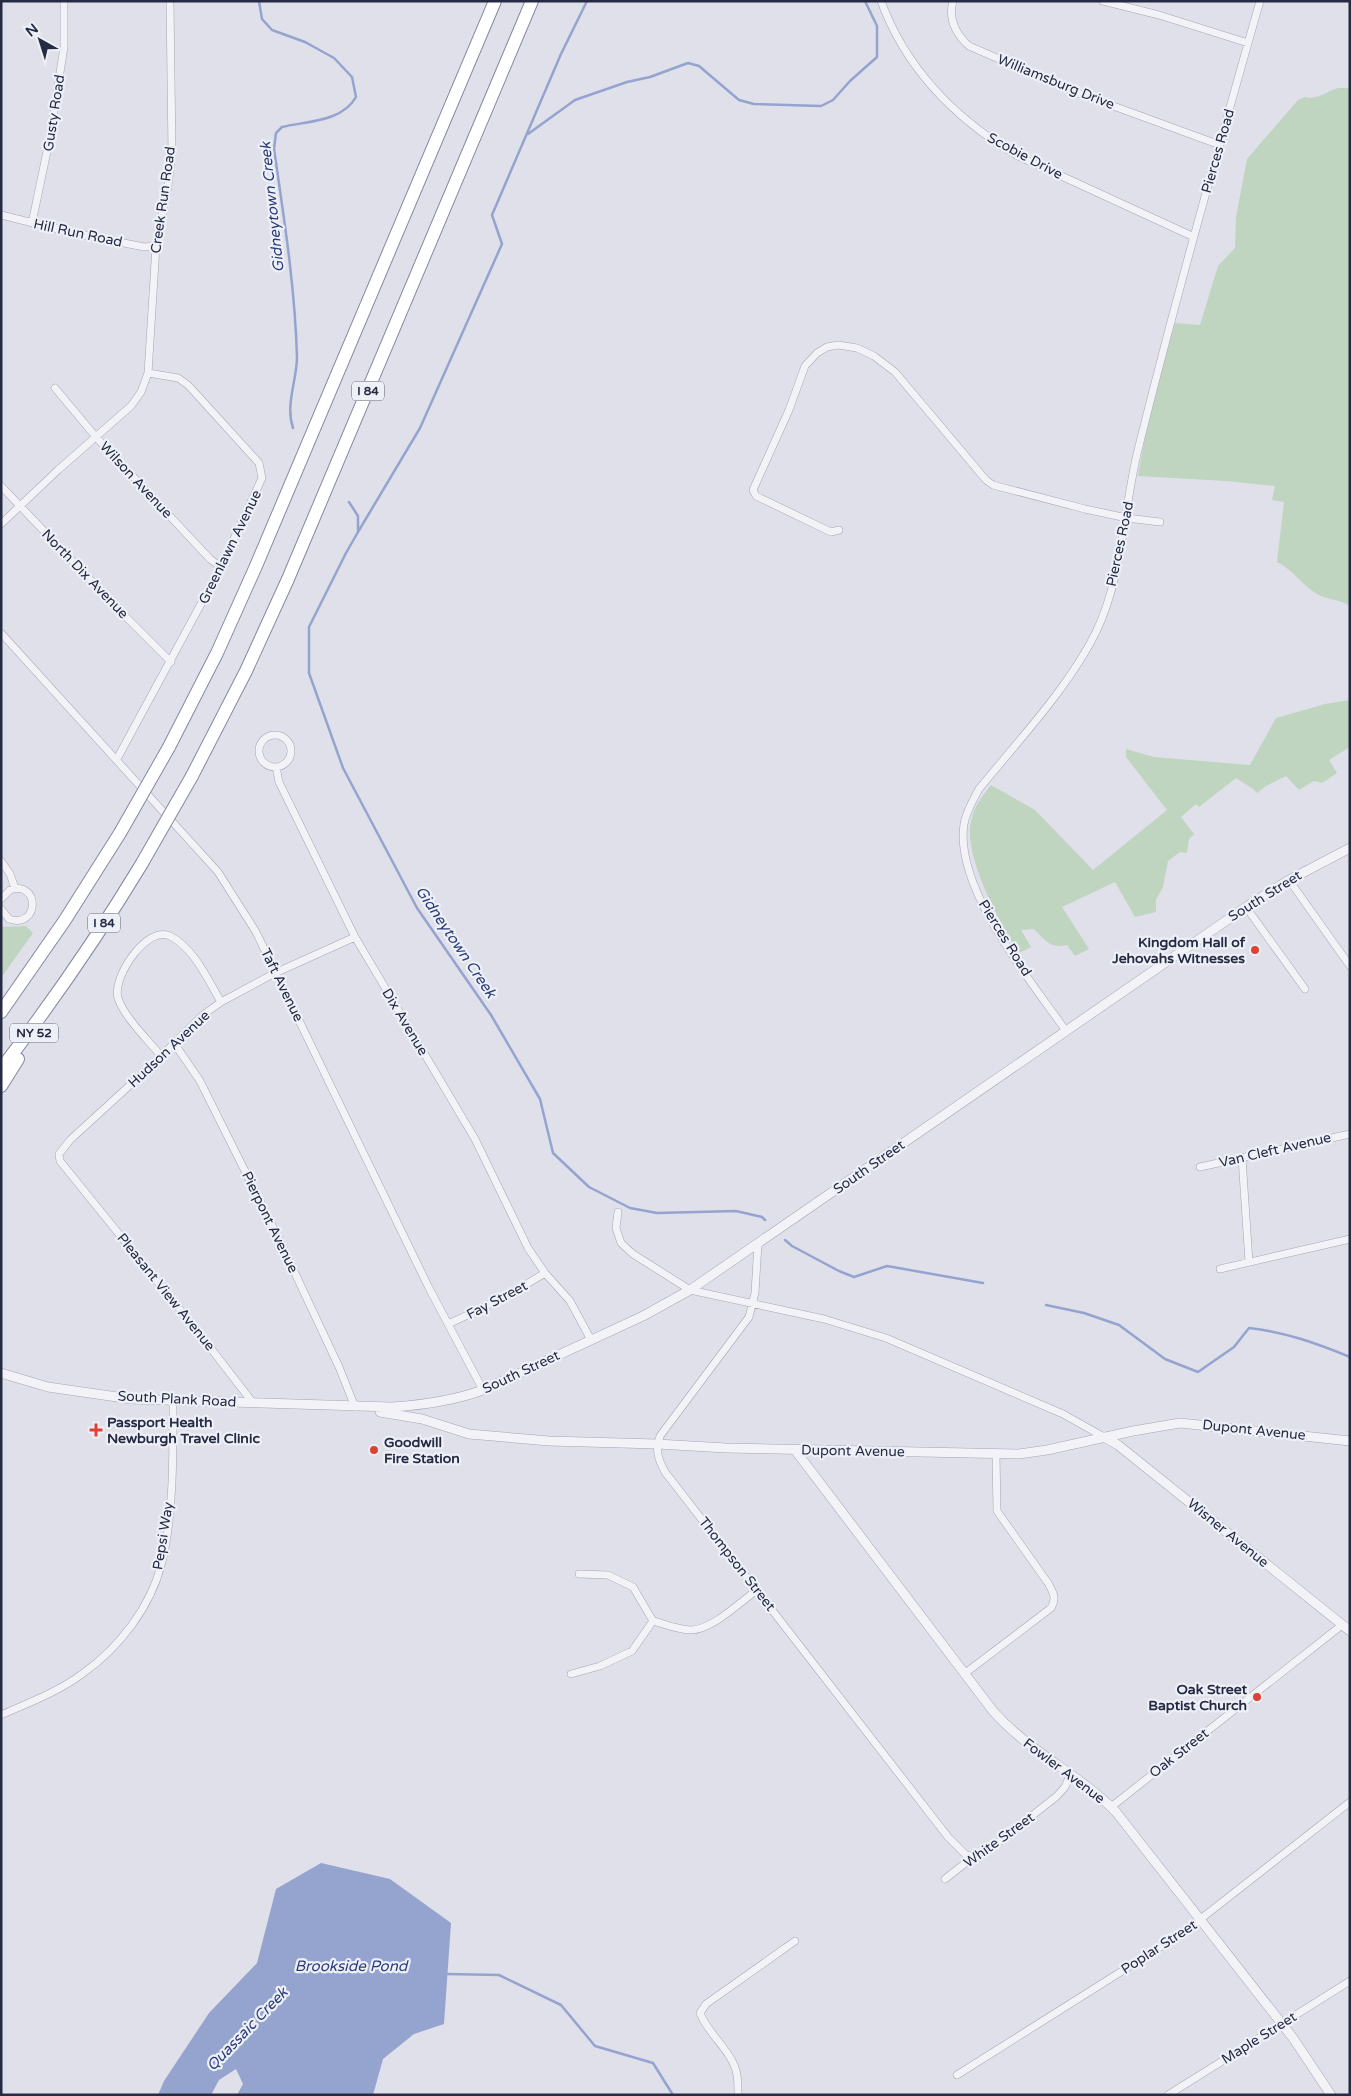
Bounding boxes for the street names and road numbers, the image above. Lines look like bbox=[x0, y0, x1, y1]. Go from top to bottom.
street label: Williamsburg Drive bbox=[995, 51, 1117, 113]
street label: Gusty Road bbox=[40, 73, 68, 153]
street label: Pierces Road bbox=[1198, 107, 1238, 195]
street label: Scobie Drive bbox=[984, 129, 1066, 183]
street label: Creek Run Road bbox=[147, 145, 179, 255]
street label: Hill Run Road bbox=[32, 215, 124, 251]
road number: I 84 bbox=[352, 382, 384, 401]
street label: Wilson Avenue bbox=[96, 438, 176, 522]
street label: Greenlawn Avenue bbox=[195, 487, 265, 607]
street label: Pierces Road bbox=[1103, 500, 1137, 588]
street label: North Dix Avenue bbox=[38, 526, 132, 622]
street label: South Street bbox=[1225, 866, 1305, 925]
street label: Pierces Road bbox=[975, 897, 1035, 979]
road number: I 84 bbox=[88, 914, 120, 932]
street label: Taft Avenue bbox=[257, 946, 307, 1024]
street label: Dix Avenue bbox=[378, 985, 432, 1059]
street label: Hudson Avenue bbox=[125, 1007, 213, 1091]
road number: NY 52 bbox=[10, 1024, 58, 1042]
street label: Van Cleft Avenue bbox=[1217, 1129, 1333, 1171]
street label: South Street bbox=[830, 1136, 908, 1198]
street label: Pierpont Avenue bbox=[238, 1168, 302, 1276]
street label: Pleasant View Avenue bbox=[113, 1230, 219, 1354]
street label: Fay Street bbox=[464, 1277, 531, 1323]
street label: South Street bbox=[480, 1346, 563, 1397]
street label: South Plank Road bbox=[117, 1387, 237, 1411]
street label: Dupont Avenue bbox=[1202, 1416, 1307, 1444]
street label: Dupont Avenue bbox=[801, 1442, 905, 1460]
street label: Wisner Avenue bbox=[1184, 1495, 1272, 1571]
street label: Pepsi Way bbox=[149, 1500, 177, 1571]
street label: Thompson Street bbox=[695, 1514, 779, 1615]
street label: Oak Street bbox=[1146, 1724, 1212, 1781]
street label: Fowler Avenue bbox=[1020, 1735, 1108, 1807]
street label: White Street bbox=[960, 1808, 1038, 1871]
street label: Poplar Street bbox=[1118, 1916, 1201, 1978]
street label: Maple Street bbox=[1218, 2008, 1300, 2068]

